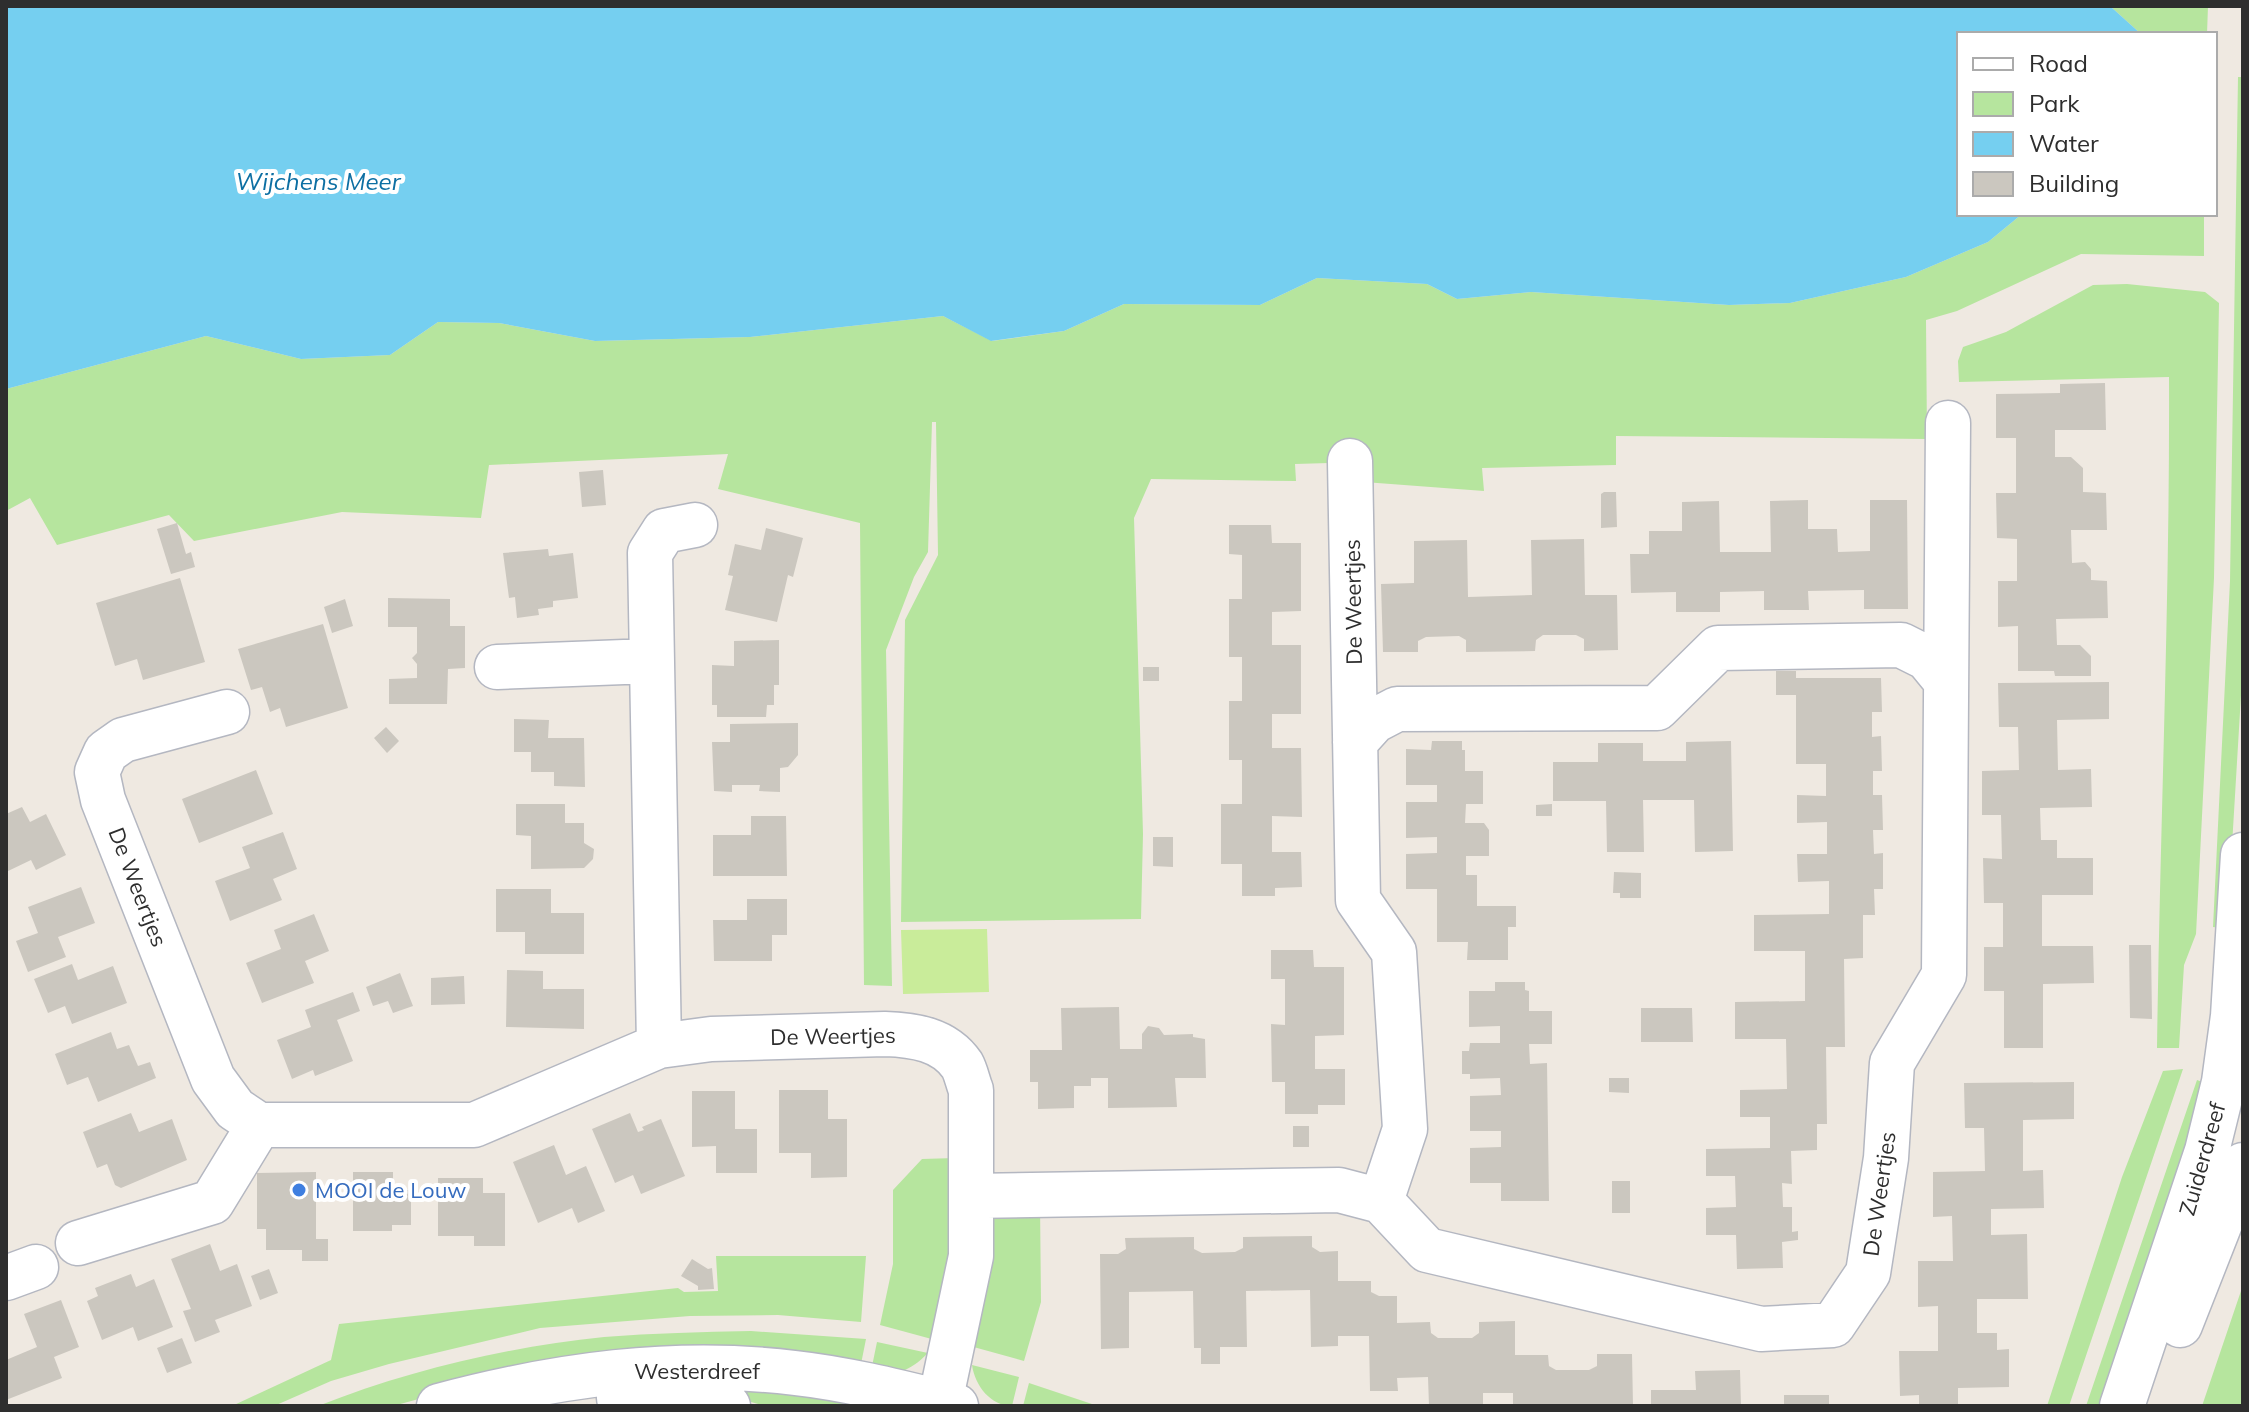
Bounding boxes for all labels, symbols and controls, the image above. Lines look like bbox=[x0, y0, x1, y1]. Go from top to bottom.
legend bbox=[1957, 32, 2217, 216]
text: Road bbox=[2029, 48, 2088, 78]
text: Park bbox=[2029, 88, 2080, 118]
text: Water bbox=[2029, 128, 2099, 158]
water label: Wijchens Meer bbox=[236, 166, 402, 196]
text: Building bbox=[2029, 168, 2119, 198]
street label: De Weertjes bbox=[1338, 539, 1368, 665]
street label: De Weertjes bbox=[102, 823, 174, 951]
street label: De Weertjes bbox=[770, 1021, 896, 1051]
street label: Zuiderdreef bbox=[2173, 1099, 2232, 1219]
street label: De Weertjes bbox=[1856, 1130, 1902, 1258]
place label: MOOI de Louw bbox=[315, 1176, 466, 1204]
marker: MOOI de Louw bbox=[290, 1181, 308, 1199]
street label: Westerdreef bbox=[634, 1357, 760, 1385]

